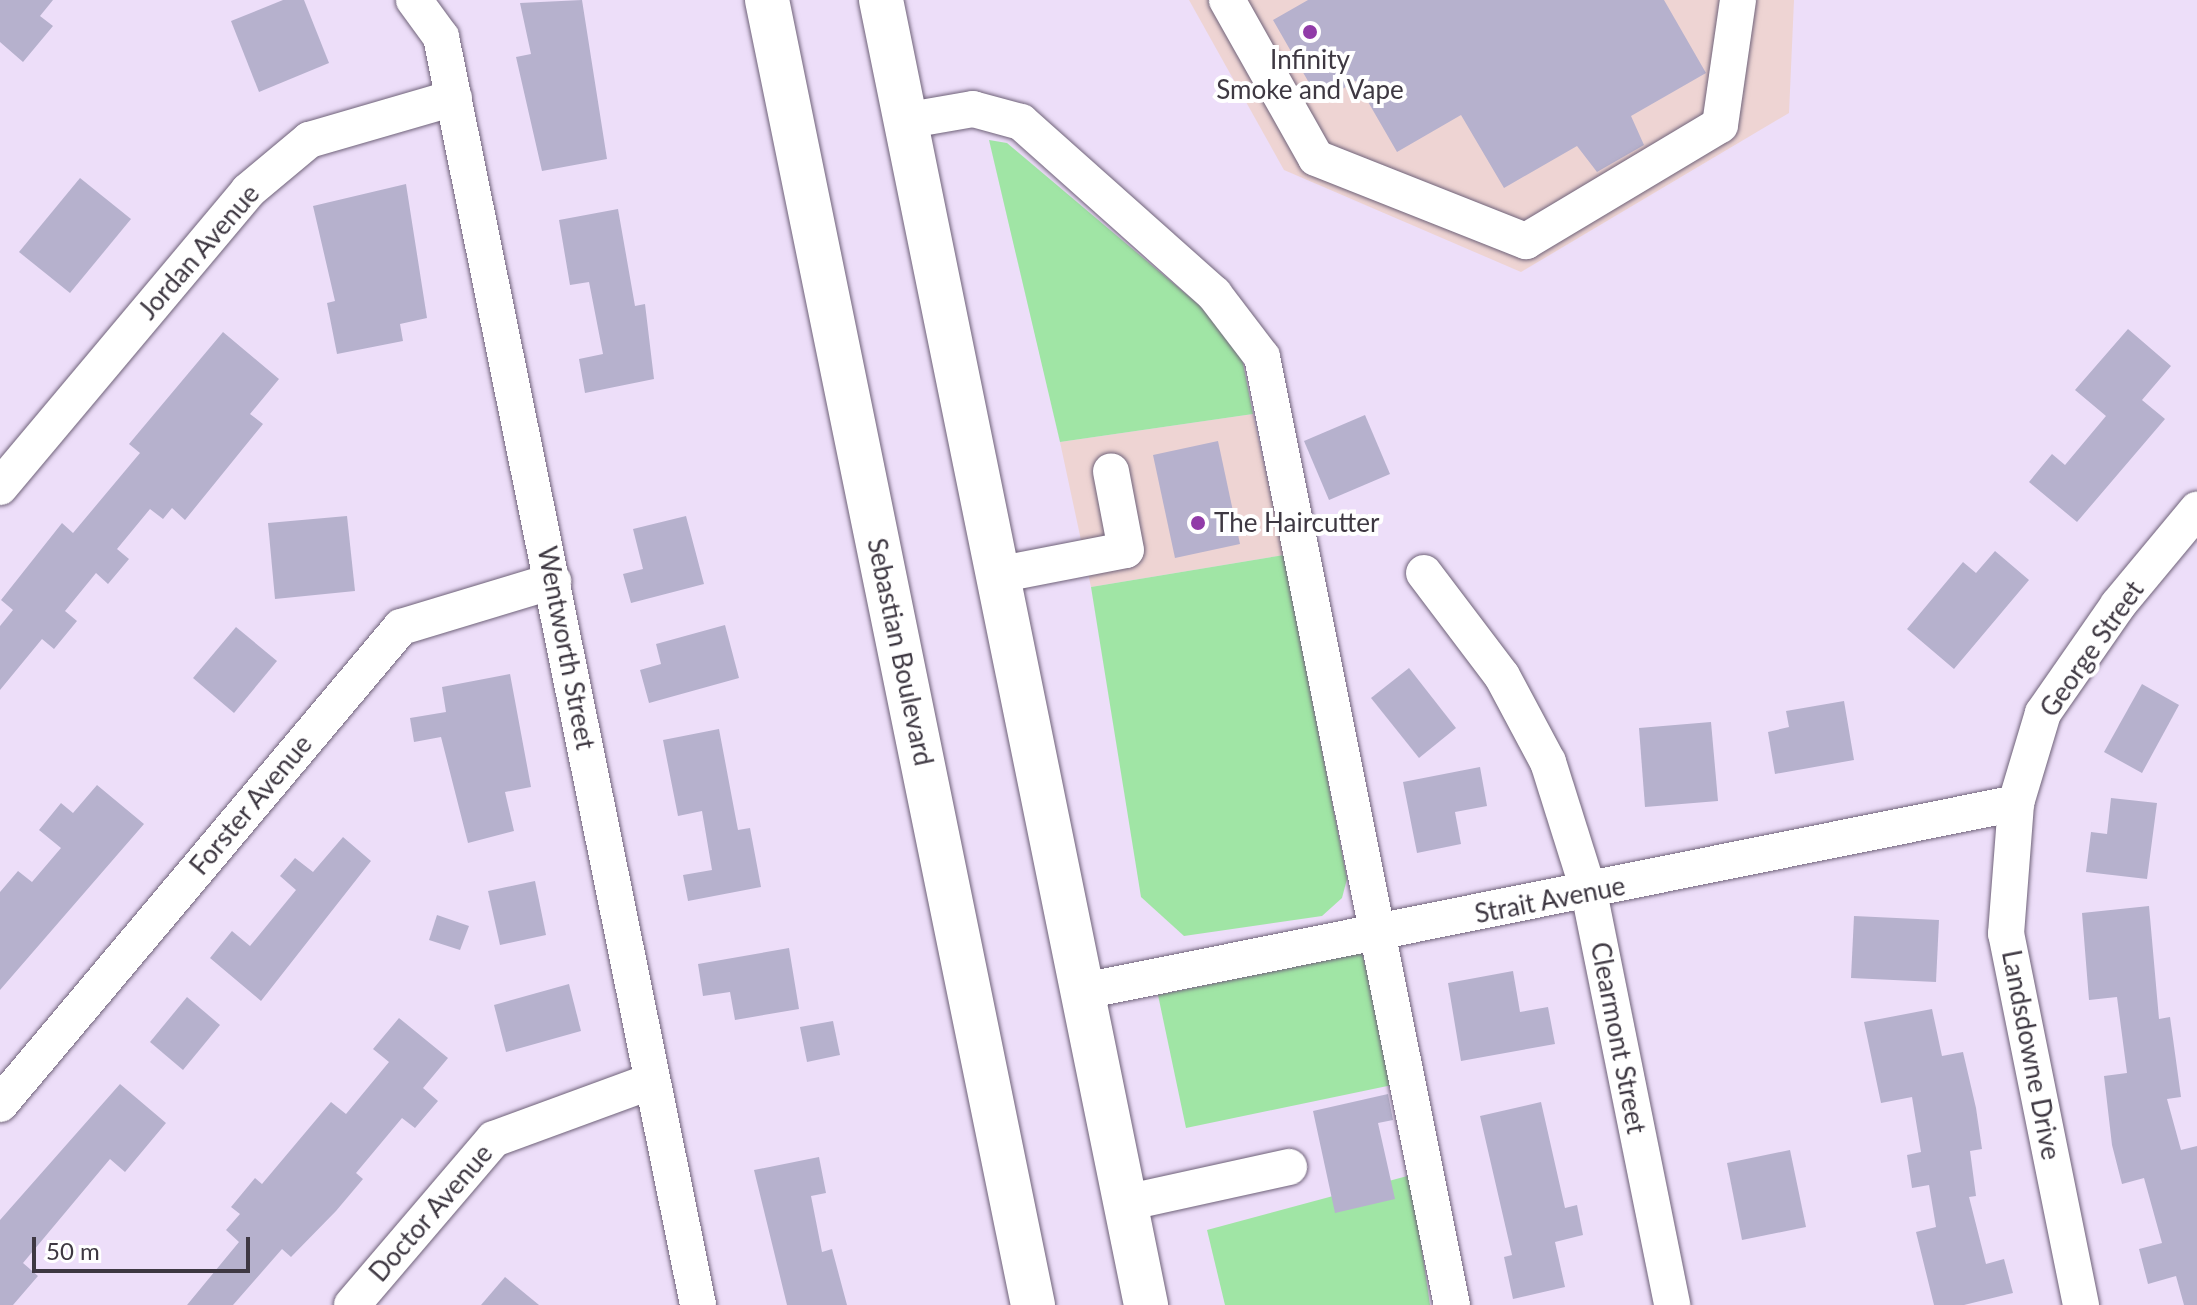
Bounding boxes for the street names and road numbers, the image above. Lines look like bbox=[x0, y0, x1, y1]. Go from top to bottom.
street label: Jordan Avenue bbox=[132, 178, 266, 326]
street label: Sebastian Boulevard bbox=[861, 535, 939, 769]
street label: Wentworth Street bbox=[531, 544, 601, 752]
street label: George Street bbox=[2034, 575, 2150, 723]
street label: Forster Avenue bbox=[183, 728, 319, 882]
street label: Strait Avenue bbox=[1472, 870, 1628, 930]
street label: Clearmont Street bbox=[1584, 940, 1652, 1136]
street label: Landsdowne Drive bbox=[1995, 947, 2067, 1163]
street label: Doctor Avenue bbox=[362, 1138, 500, 1288]

